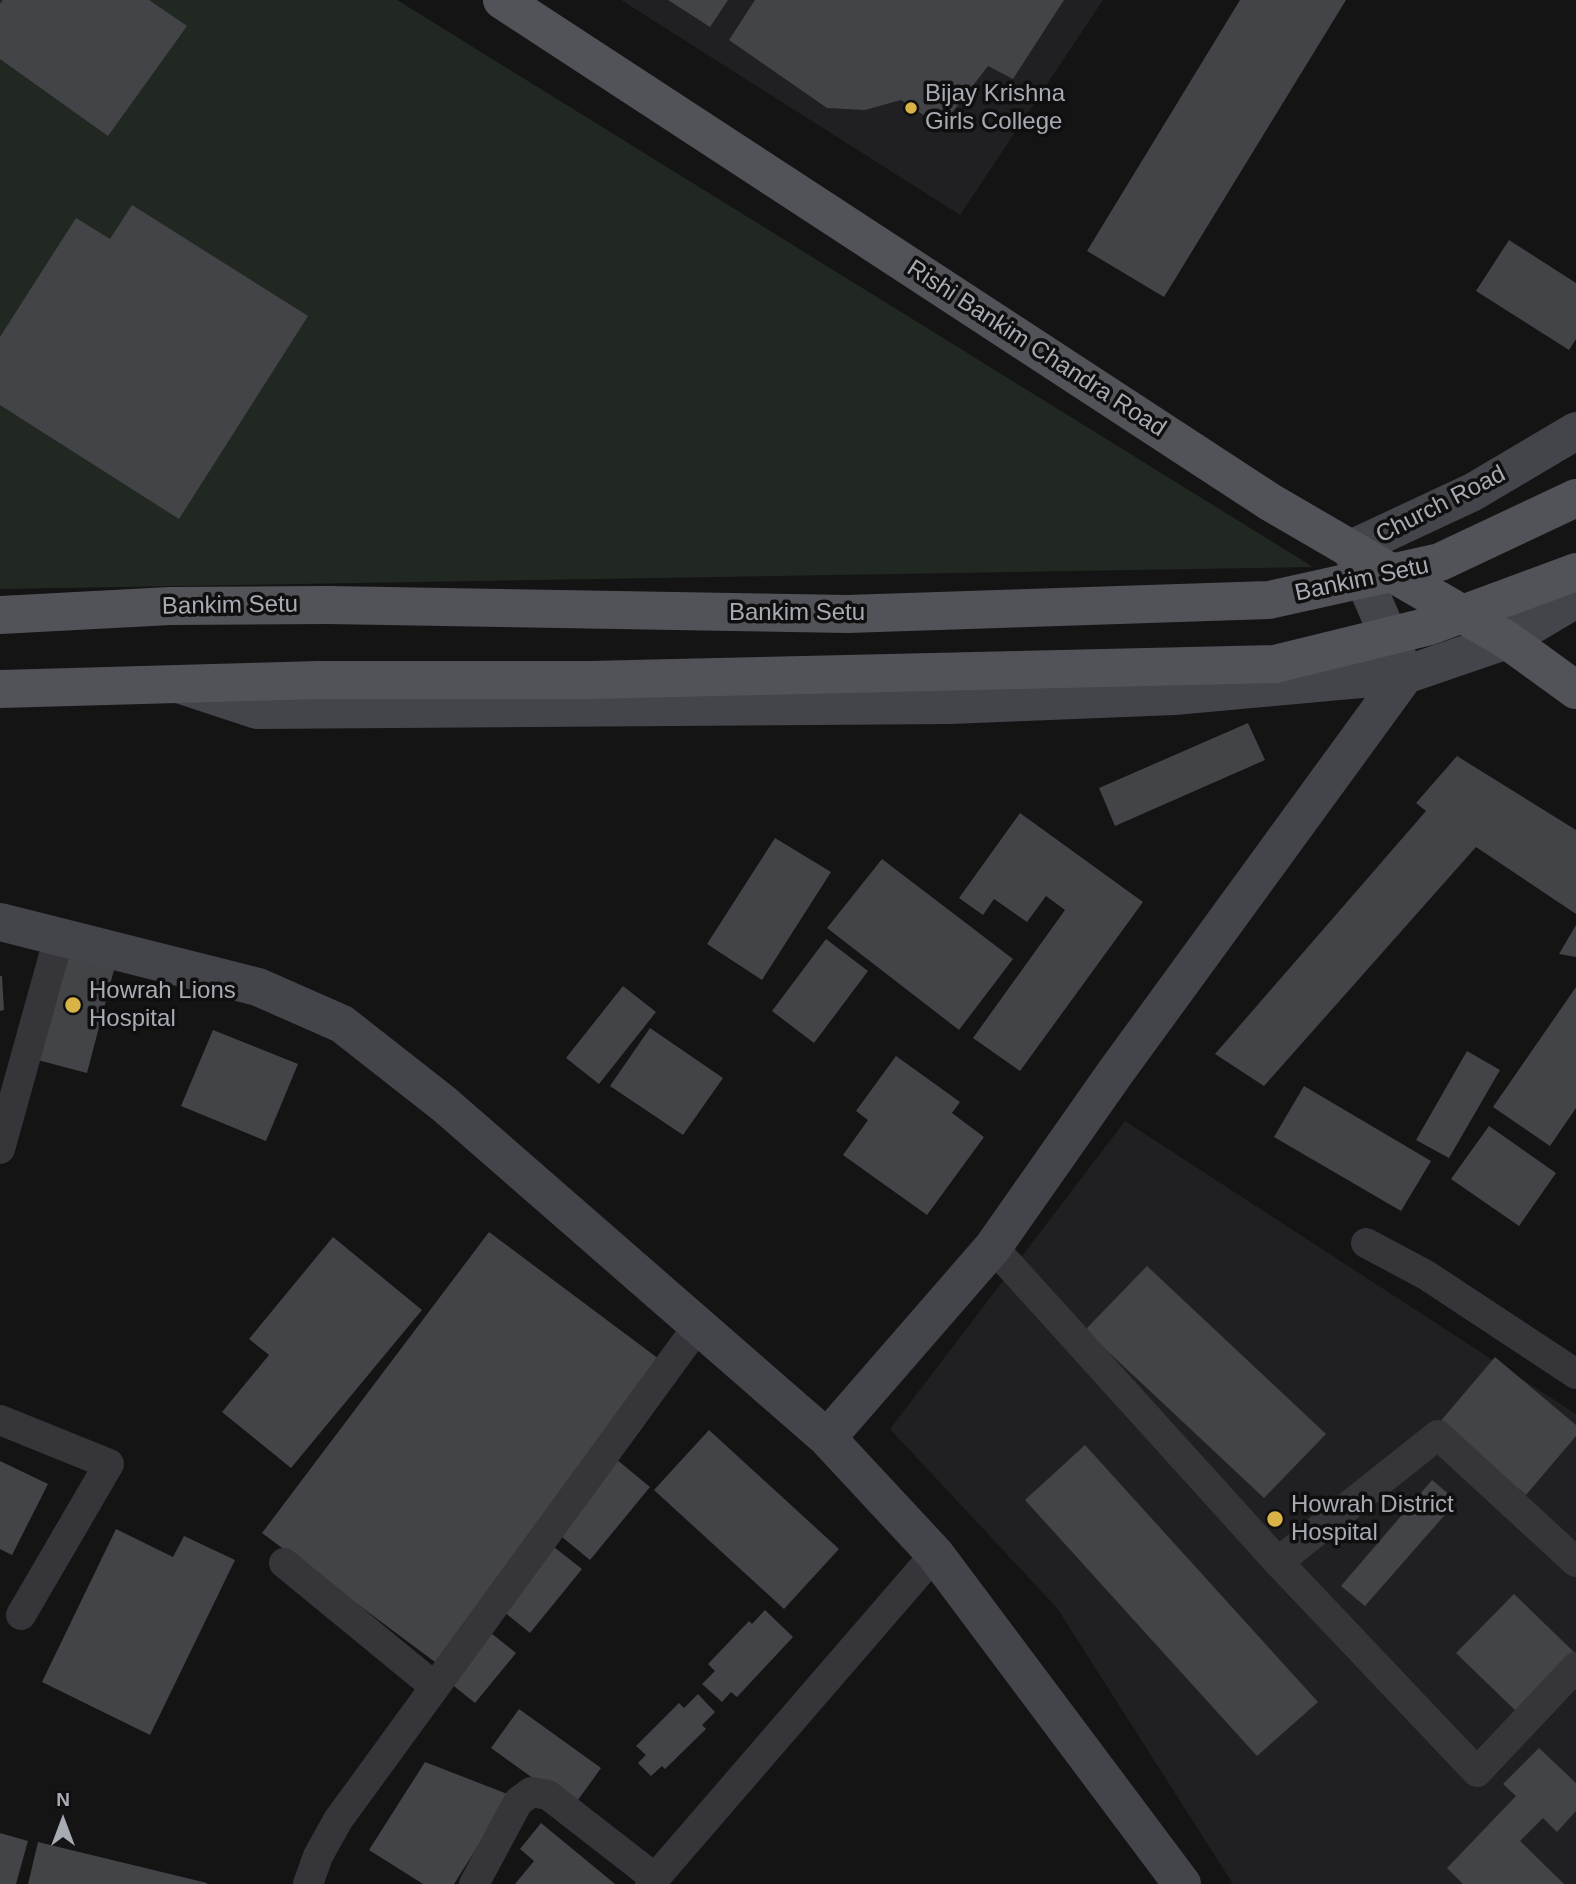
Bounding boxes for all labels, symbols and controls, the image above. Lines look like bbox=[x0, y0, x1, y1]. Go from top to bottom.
place label: Bijay Krishna Girls College bbox=[925, 80, 1065, 136]
marker: Bijay Krishna Girls College bbox=[903, 100, 919, 116]
street label: Rishi Bankim Chandra Road bbox=[901, 254, 1171, 444]
street label: Church Road bbox=[1371, 460, 1511, 550]
street label: Bankim Setu bbox=[1292, 552, 1432, 608]
street label: Bankim Setu bbox=[162, 590, 298, 622]
street label: Bankim Setu bbox=[729, 599, 865, 627]
place label: Howrah Lions Hospital bbox=[89, 977, 236, 1033]
marker: Howrah Lions Hospital bbox=[63, 995, 83, 1015]
place label: Howrah District Hospital bbox=[1291, 1491, 1454, 1547]
marker: Howrah District Hospital bbox=[1265, 1509, 1285, 1529]
north arrow bbox=[28, 1786, 98, 1856]
text: N bbox=[56, 1789, 70, 1810]

